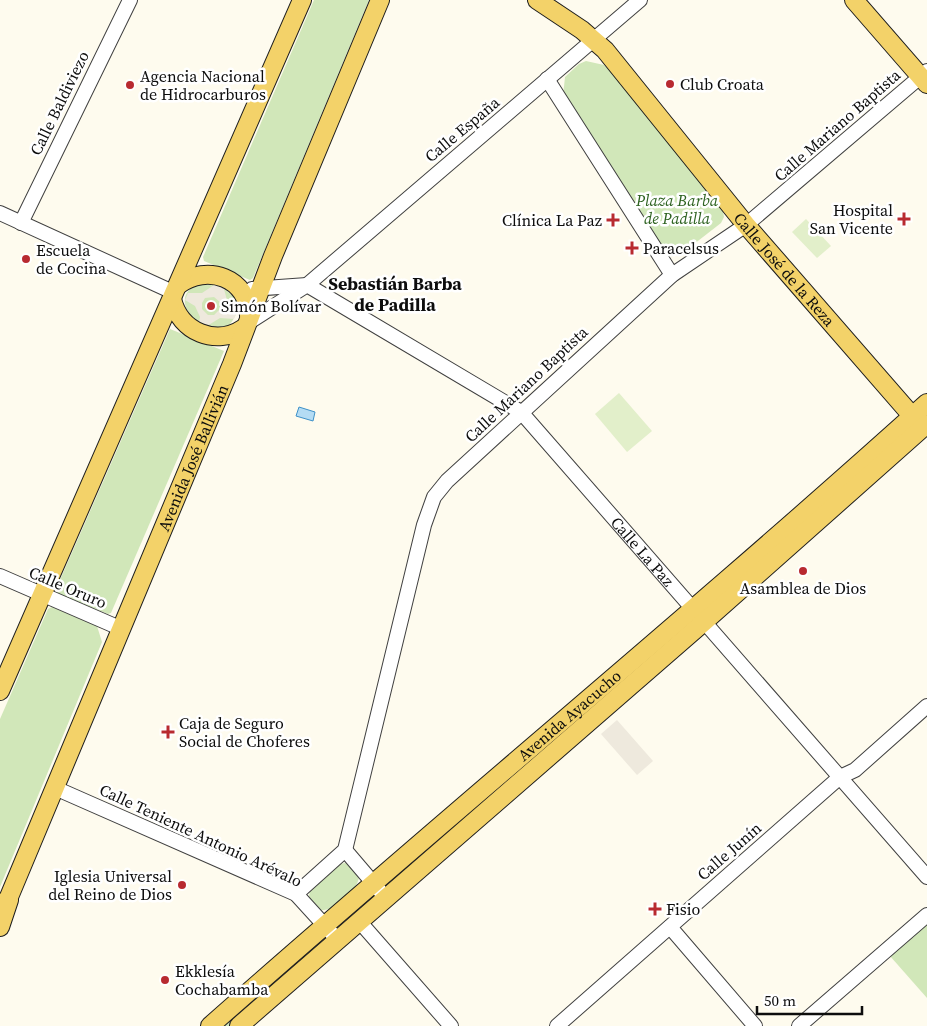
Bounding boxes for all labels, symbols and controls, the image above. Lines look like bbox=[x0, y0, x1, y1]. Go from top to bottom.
street label: Calle Baldiviezo bbox=[24, 47, 94, 159]
street label: Calle Mariano Baptista bbox=[769, 63, 906, 186]
place label: Agencia Nacional de Hidrocarburos bbox=[140, 65, 266, 105]
place label: Club Croata bbox=[680, 73, 765, 95]
marker: Club Croata bbox=[664, 78, 676, 90]
marker: Agencia Nacional de Hidrocarburos bbox=[124, 79, 136, 91]
street label: Calle España bbox=[420, 91, 505, 167]
park label: Plaza Barba de Padilla bbox=[635, 189, 719, 229]
place label: Hospital San Vicente bbox=[810, 199, 893, 239]
street label: Calle José de la Reza bbox=[729, 208, 841, 332]
place label: Clínica La Paz bbox=[502, 209, 602, 231]
marker: Hospital San Vicente bbox=[897, 212, 911, 226]
marker: Clínica La Paz bbox=[606, 213, 620, 227]
place label: Paracelsus bbox=[643, 237, 719, 259]
place label: Escuela de Cocina bbox=[36, 239, 107, 279]
marker: Paracelsus bbox=[625, 241, 639, 255]
marker: Escuela de Cocina bbox=[20, 253, 32, 265]
district label: Sebastián Barba de Padilla bbox=[328, 271, 462, 317]
place label: Simón Bolívar bbox=[221, 295, 321, 317]
marker: Simón Bolívar bbox=[205, 300, 217, 312]
street label: Calle Mariano Baptista bbox=[460, 320, 593, 447]
street label: Avenida José Ballivián bbox=[152, 381, 233, 534]
street label: Calle La Paz bbox=[606, 512, 679, 591]
street label: Calle Oruro bbox=[26, 561, 110, 613]
marker: Asamblea de Dios bbox=[797, 565, 809, 577]
place label: Asamblea de Dios bbox=[740, 577, 866, 599]
street label: Avenida Ayacucho bbox=[513, 665, 626, 766]
place label: Caja de Seguro Social de Choferes bbox=[179, 712, 310, 752]
marker: Caja de Seguro Social de Choferes bbox=[161, 725, 175, 739]
street label: Calle Teniente Antonio Arévalo bbox=[96, 778, 306, 892]
street label: Calle Junín bbox=[692, 817, 766, 885]
place label: Iglesia Universal del Reino de Dios bbox=[48, 865, 172, 905]
marker: Iglesia Universal del Reino de Dios bbox=[176, 879, 188, 891]
place label: Fisio bbox=[666, 898, 701, 920]
marker: Fisio bbox=[648, 902, 662, 916]
place label: Ekklesía Cochabamba bbox=[175, 960, 269, 1000]
marker: Ekklesía Cochabamba bbox=[159, 974, 171, 986]
scale bar bbox=[757, 984, 862, 1016]
text: 50 m bbox=[764, 990, 796, 1011]

